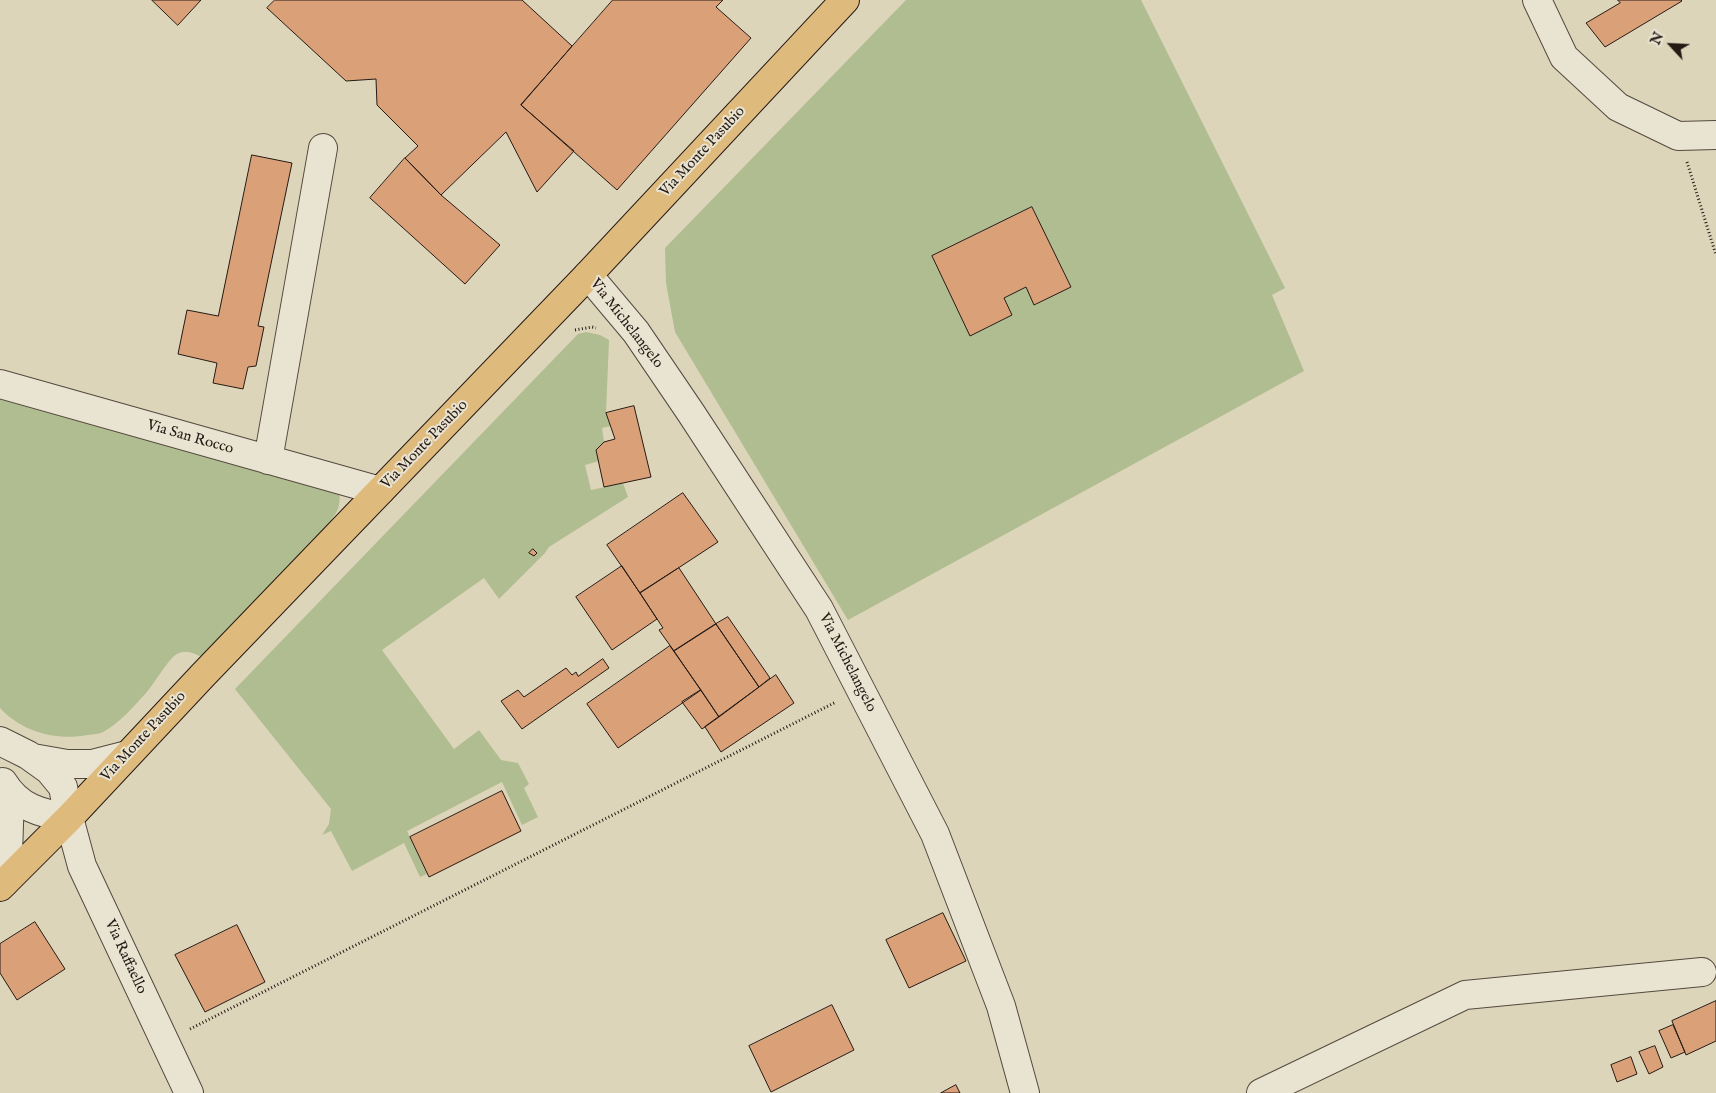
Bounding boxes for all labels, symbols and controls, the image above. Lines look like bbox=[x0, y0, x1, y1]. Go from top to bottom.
north arrow bbox=[1646, 20, 1696, 70]
text: N bbox=[1647, 29, 1668, 48]
street label: Via Monte Pasubio bbox=[657, 103, 749, 201]
street label: Via Michelangelo bbox=[585, 276, 667, 372]
street label: Via Monte Pasubio bbox=[378, 397, 472, 493]
street label: Via San Rocco bbox=[145, 417, 235, 459]
street label: Via Michelangelo bbox=[814, 611, 880, 715]
street label: Via Monte Pasubio bbox=[98, 688, 190, 786]
street label: Via Raffaello bbox=[100, 917, 150, 997]

